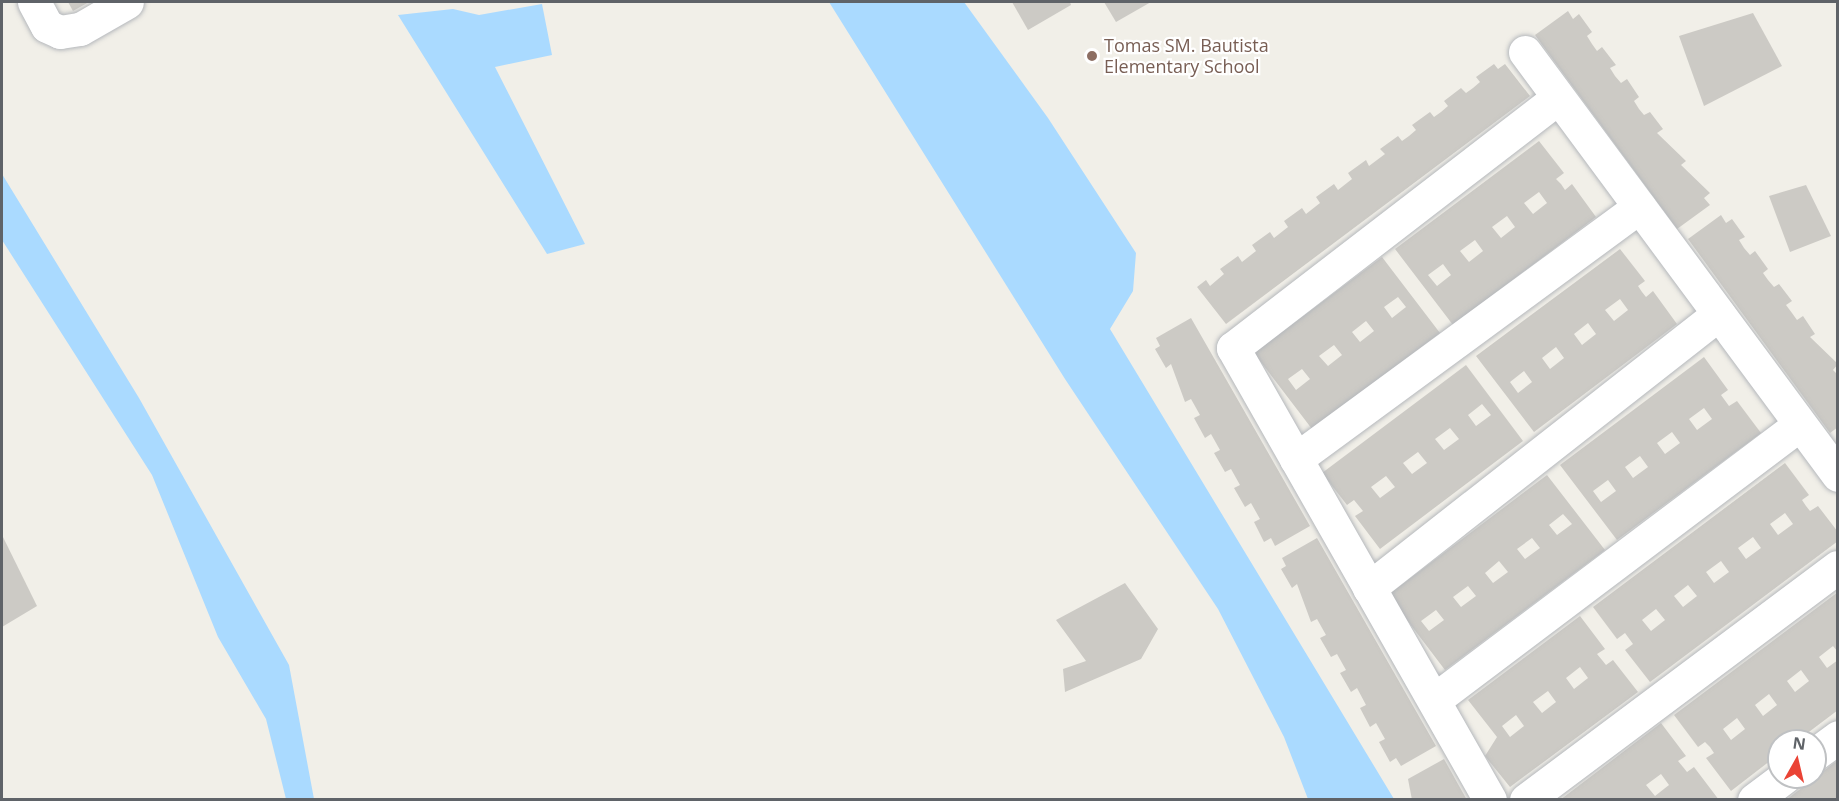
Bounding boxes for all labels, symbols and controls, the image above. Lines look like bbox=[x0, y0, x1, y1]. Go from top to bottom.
place label: Tomas SM. Bautista Elementary School bbox=[1104, 35, 1269, 78]
marker: Tomas SM. Bautista Elementary School bbox=[1085, 49, 1099, 63]
north arrow bbox=[1767, 729, 1827, 789]
text: N bbox=[1791, 731, 1807, 755]

